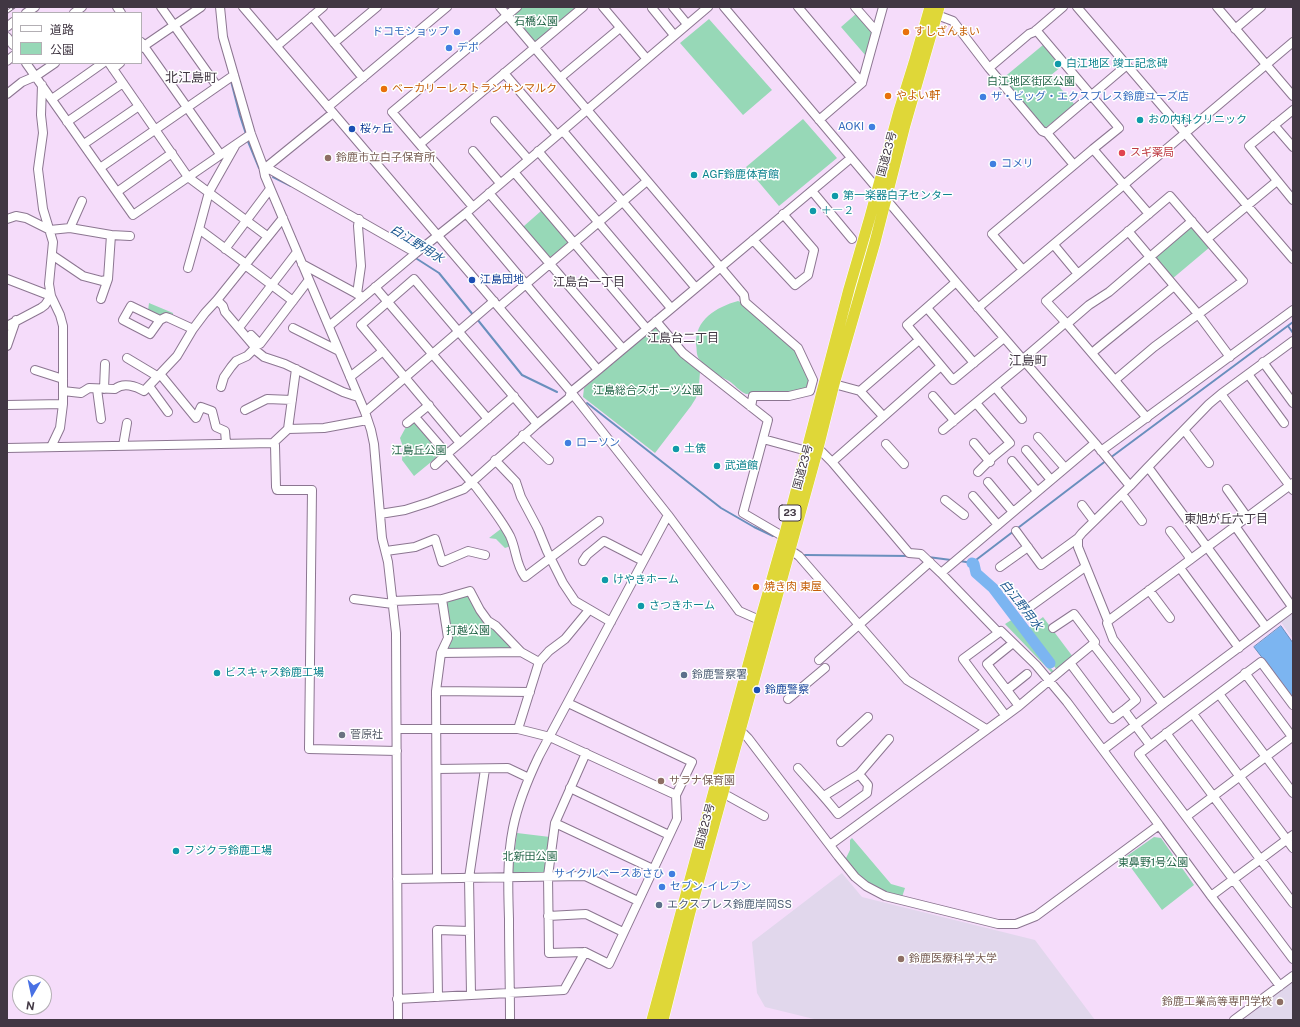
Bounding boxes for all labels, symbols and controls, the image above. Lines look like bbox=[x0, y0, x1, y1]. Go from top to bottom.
legend bbox=[12, 12, 142, 64]
park label: 石橋公園 bbox=[514, 15, 558, 29]
text: 道路 bbox=[50, 23, 74, 37]
place label: ドコモショップ bbox=[372, 25, 449, 39]
place label: すしざんまい bbox=[914, 25, 980, 39]
marker: ドコモショップ bbox=[452, 27, 462, 37]
marker: すしざんまい bbox=[901, 27, 911, 37]
place label: デポ bbox=[457, 41, 479, 55]
text: 公園 bbox=[50, 43, 74, 57]
marker: デポ bbox=[444, 43, 454, 53]
place label: 白江地区 竣工記念碑 bbox=[1066, 57, 1168, 71]
marker: 白江地区 竣工記念碑 bbox=[1053, 59, 1063, 69]
district label: 北江島町 bbox=[165, 70, 217, 86]
park label: 白江地区街区公園 bbox=[987, 75, 1075, 89]
place label: ベーカリーレストランサンマルク bbox=[392, 82, 557, 96]
marker: ベーカリーレストランサンマルク bbox=[379, 84, 389, 94]
place label: やよい軒 bbox=[896, 89, 940, 103]
place label: ザ・ビッグ・エクスプレス鈴鹿ユーズ店 bbox=[991, 90, 1189, 104]
marker: やよい軒 bbox=[883, 91, 893, 101]
marker: ザ・ビッグ・エクスプレス鈴鹿ユーズ店 bbox=[978, 92, 988, 102]
place label: おの内科クリニック bbox=[1148, 113, 1247, 127]
marker: おの内科クリニック bbox=[1135, 115, 1145, 125]
place label: AOKI bbox=[838, 120, 864, 134]
place label: 桜ヶ丘 bbox=[360, 122, 393, 136]
marker: AOKI bbox=[867, 122, 877, 132]
marker: 桜ヶ丘 bbox=[347, 124, 357, 134]
street label: 国道23号 bbox=[875, 130, 899, 178]
place label: スギ薬局 bbox=[1130, 146, 1174, 160]
marker: スギ薬局 bbox=[1117, 148, 1127, 158]
place label: 鈴鹿市立白子保育所 bbox=[336, 151, 435, 165]
marker: 鈴鹿市立白子保育所 bbox=[323, 153, 333, 163]
place label: コメリ bbox=[1001, 157, 1034, 171]
marker: コメリ bbox=[988, 159, 998, 169]
place label: AGF鈴鹿体育館 bbox=[702, 168, 779, 182]
marker: AGF鈴鹿体育館 bbox=[689, 170, 699, 180]
place label: 第一楽器白子センター bbox=[843, 189, 953, 203]
marker: 第一楽器白子センター bbox=[830, 191, 840, 201]
place label: ＋―２ bbox=[821, 204, 854, 218]
marker: ＋―２ bbox=[808, 206, 818, 216]
water label: 白江野用水 bbox=[388, 222, 446, 266]
place label: 江島団地 bbox=[480, 273, 524, 287]
marker: 江島団地 bbox=[467, 275, 477, 285]
district label: 江島台一丁目 bbox=[553, 275, 625, 289]
district label: 江島台二丁目 bbox=[647, 331, 719, 345]
district label: 江島町 bbox=[1009, 353, 1047, 369]
park label: 江島総合スポーツ公園 bbox=[593, 384, 703, 398]
place label: ローソン bbox=[576, 436, 620, 450]
marker: ローソン bbox=[563, 438, 573, 448]
place label: 土俵 bbox=[684, 442, 706, 456]
street label: 国道23号 bbox=[791, 443, 815, 491]
park label: 江島丘公園 bbox=[392, 444, 446, 458]
marker: 土俵 bbox=[671, 444, 681, 454]
place label: 武道館 bbox=[725, 459, 758, 473]
marker: 武道館 bbox=[712, 461, 722, 471]
road number: 23 bbox=[779, 505, 801, 521]
district label: 東旭が丘六丁目 bbox=[1184, 512, 1268, 526]
place label: けやきホーム bbox=[613, 573, 679, 587]
marker: けやきホーム bbox=[600, 575, 610, 585]
water label: 白江野用水 bbox=[997, 577, 1045, 633]
place label: 焼き肉 東屋 bbox=[764, 580, 822, 594]
marker: 焼き肉 東屋 bbox=[751, 582, 761, 592]
place label: さつきホーム bbox=[649, 599, 715, 613]
marker: さつきホーム bbox=[636, 601, 646, 611]
park label: 打越公園 bbox=[446, 624, 490, 638]
place label: ビスキャス鈴鹿工場 bbox=[225, 666, 324, 680]
marker: ビスキャス鈴鹿工場 bbox=[212, 668, 222, 678]
place label: 鈴鹿警察署 bbox=[692, 668, 747, 682]
marker: 鈴鹿警察署 bbox=[679, 670, 689, 680]
place label: 鈴鹿警察 bbox=[765, 683, 809, 697]
marker: 鈴鹿警察 bbox=[752, 685, 762, 695]
place label: 菅原社 bbox=[350, 728, 383, 742]
marker: 菅原社 bbox=[337, 730, 347, 740]
place label: サラナ保育園 bbox=[669, 774, 735, 788]
marker: サラナ保育園 bbox=[656, 776, 666, 786]
street label: 国道23号 bbox=[693, 802, 717, 850]
place label: フジクラ鈴鹿工場 bbox=[184, 844, 272, 858]
marker: フジクラ鈴鹿工場 bbox=[171, 846, 181, 856]
park label: 北新田公園 bbox=[503, 850, 557, 864]
park label: 東鼻野1号公園 bbox=[1118, 856, 1188, 870]
place label: サイクルベースあさひ bbox=[554, 867, 664, 881]
marker: サイクルベースあさひ bbox=[667, 869, 677, 879]
place label: セブン-イレブン bbox=[670, 880, 751, 894]
marker: セブン-イレブン bbox=[657, 882, 667, 892]
place label: エクスプレス鈴鹿岸岡SS bbox=[667, 898, 792, 912]
marker: エクスプレス鈴鹿岸岡SS bbox=[654, 900, 664, 910]
place label: 鈴鹿医療科学大学 bbox=[909, 952, 997, 966]
marker: 鈴鹿医療科学大学 bbox=[896, 954, 906, 964]
north arrow bbox=[12, 975, 52, 1015]
place label: 鈴鹿工業高等専門学校 bbox=[1162, 995, 1272, 1009]
marker: 鈴鹿工業高等専門学校 bbox=[1275, 997, 1285, 1007]
text: N bbox=[25, 999, 35, 1012]

